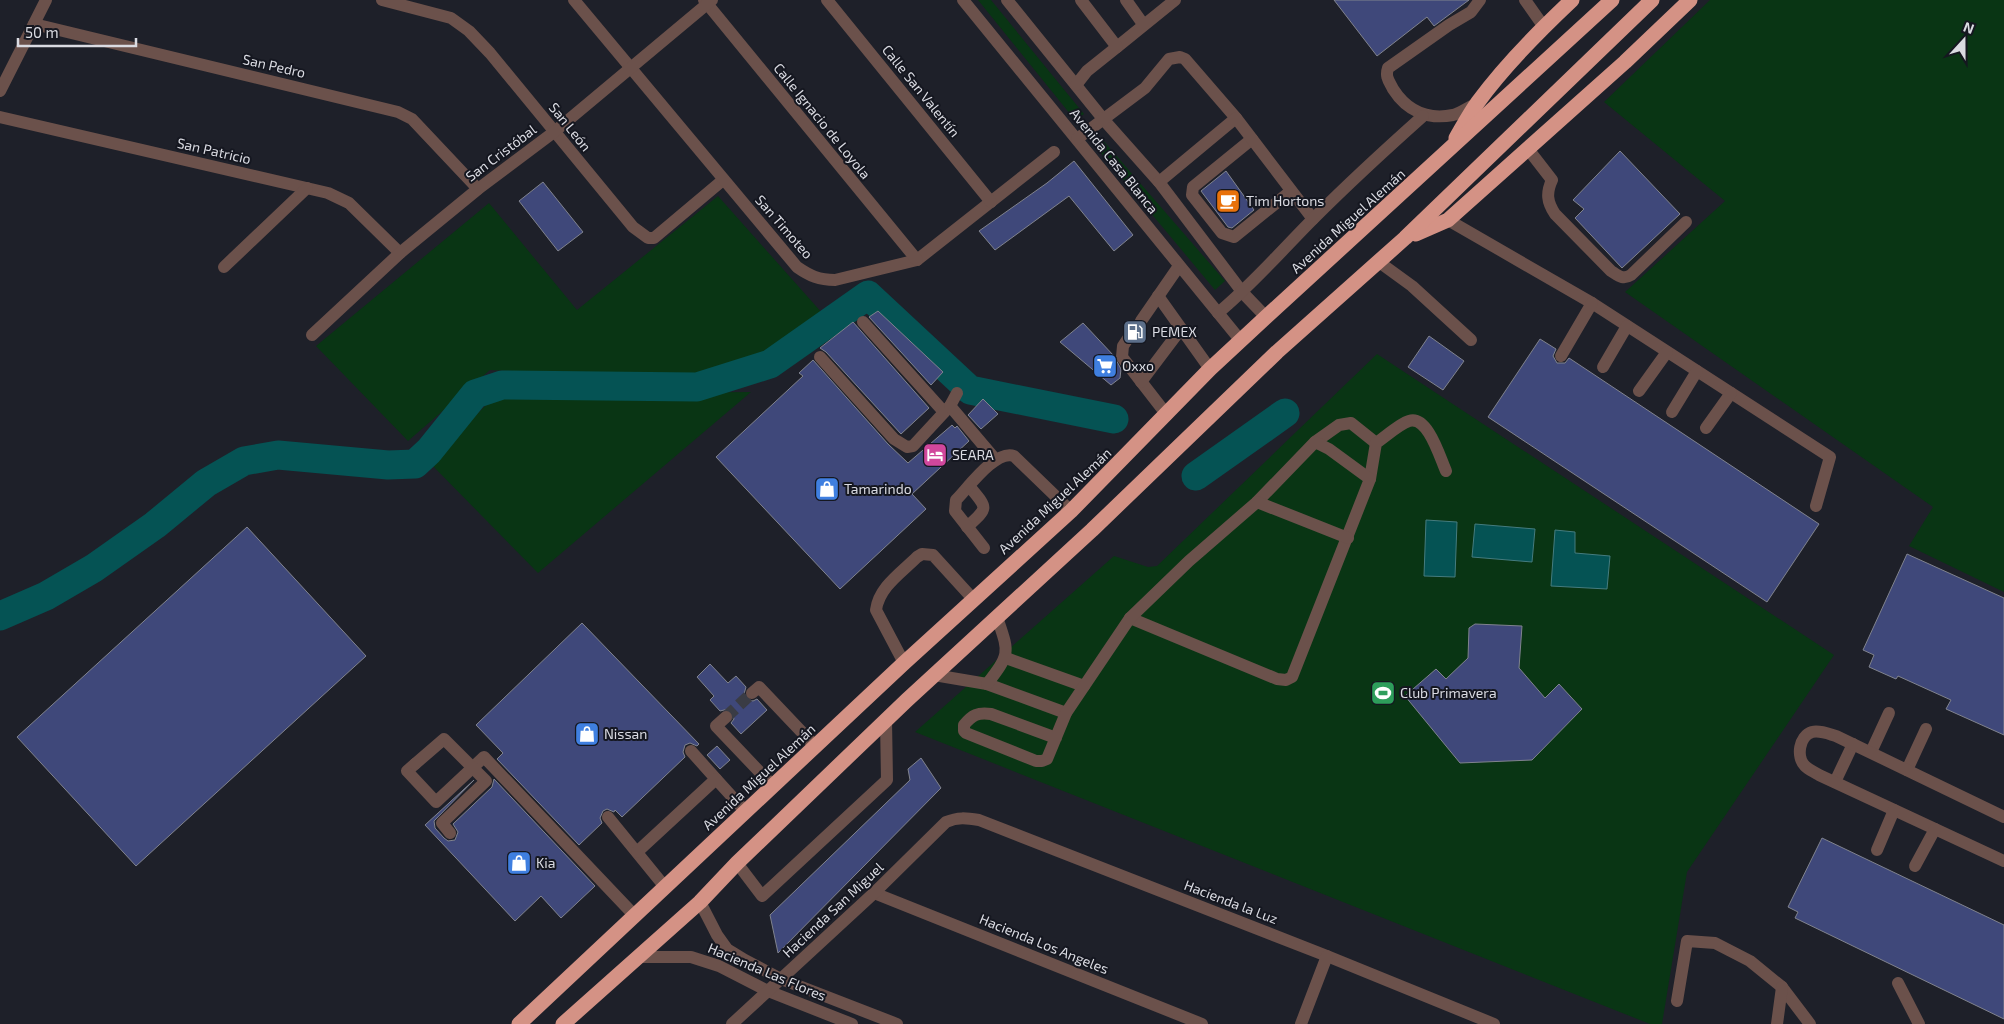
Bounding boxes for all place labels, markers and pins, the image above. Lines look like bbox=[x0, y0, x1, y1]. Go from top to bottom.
cafe icon: Tim Hortons bbox=[1215, 188, 1241, 214]
place label: Tim Hortons bbox=[1246, 192, 1324, 209]
fuel station icon: PEMEX bbox=[1122, 319, 1148, 345]
place label: PEMEX bbox=[1152, 323, 1197, 340]
supermarket icon: Oxxo bbox=[1092, 353, 1118, 379]
place label: Oxxo bbox=[1122, 357, 1154, 374]
hotel icon: SEARA bbox=[922, 442, 948, 468]
place label: SEARA bbox=[952, 446, 994, 463]
shop icon: Tamarindo bbox=[814, 476, 840, 502]
place label: Tamarindo bbox=[844, 480, 912, 497]
sports icon: Club Primavera bbox=[1370, 680, 1396, 706]
place label: Club Primavera bbox=[1400, 684, 1497, 701]
shop icon: Nissan bbox=[574, 721, 600, 747]
place label: Nissan bbox=[604, 725, 647, 742]
shop icon: Kia bbox=[506, 850, 532, 876]
place label: Kia bbox=[536, 854, 555, 871]

